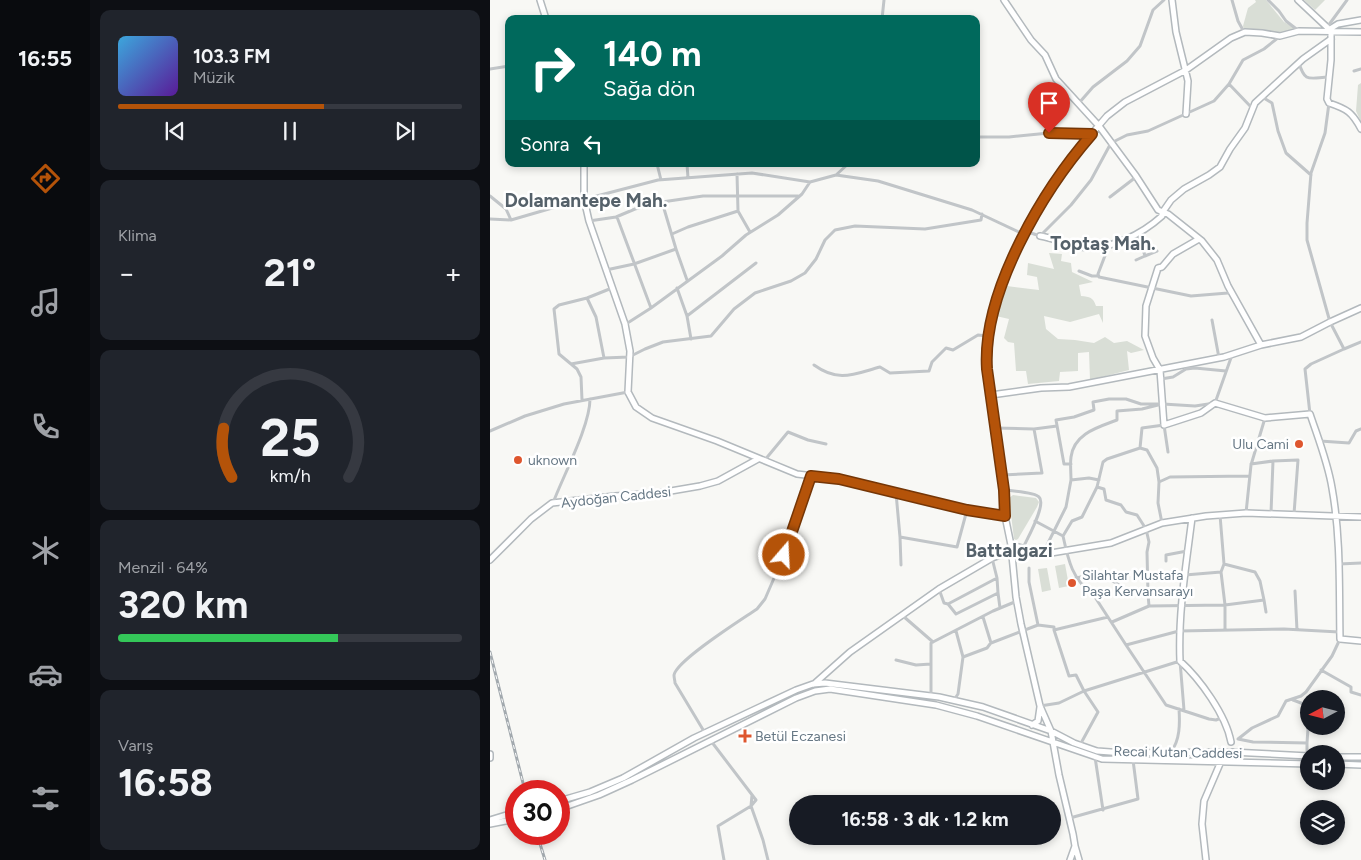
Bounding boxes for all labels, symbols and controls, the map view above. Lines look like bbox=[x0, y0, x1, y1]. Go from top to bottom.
text: 140 m bbox=[603, 33, 701, 75]
icon: right bbox=[520, 35, 585, 100]
text: 16:55 bbox=[18, 45, 72, 72]
text: 103.3 FM bbox=[193, 45, 271, 68]
text: Müzik bbox=[193, 68, 235, 87]
text: Sağa dön bbox=[603, 75, 695, 102]
pin bbox=[1028, 82, 1070, 133]
icon: arrive bbox=[1035, 89, 1063, 117]
icon: previous bbox=[161, 117, 189, 145]
icon: pause bbox=[276, 117, 304, 145]
icon: next bbox=[391, 117, 419, 145]
icon: left bbox=[579, 130, 607, 158]
text: Sonra bbox=[520, 133, 569, 156]
icon: directions bbox=[28, 161, 63, 196]
district label: Dolamantepe Mah. bbox=[504, 189, 668, 212]
text: Klima bbox=[118, 226, 157, 245]
district label: Toptaş Mah. bbox=[1050, 232, 1156, 255]
text: 21° bbox=[264, 250, 316, 296]
text: − bbox=[118, 256, 135, 290]
text: + bbox=[445, 256, 462, 290]
icon: music bbox=[28, 285, 63, 320]
text: 25 bbox=[260, 407, 320, 469]
icon: phone bbox=[28, 409, 63, 444]
place label: Ulu Cami bbox=[1232, 436, 1289, 453]
marker: Ulu Cami bbox=[1293, 438, 1305, 450]
place label: uknown bbox=[528, 452, 577, 469]
marker: uknown bbox=[512, 454, 524, 466]
text: km/h bbox=[270, 465, 310, 486]
street label: Aydoğan Caddesi bbox=[560, 483, 672, 512]
position arrow bbox=[757, 528, 809, 580]
icon: climate bbox=[28, 533, 63, 568]
district label: Battalgazi bbox=[965, 539, 1053, 562]
text: Menzil · 64% bbox=[118, 558, 208, 577]
place label: Silahtar Mustafa Paşa Kervansarayı bbox=[1082, 567, 1193, 600]
marker: Silahtar Mustafa Paşa Kervansarayı bbox=[1066, 577, 1078, 589]
text: 320 km bbox=[118, 582, 248, 628]
icon: car bbox=[28, 657, 63, 692]
north arrow bbox=[1300, 690, 1345, 735]
map controls bbox=[1300, 690, 1345, 845]
place label: Betül Eczanesi bbox=[755, 728, 846, 745]
marker: Betül Eczanesi bbox=[739, 730, 751, 742]
text: Varış bbox=[118, 736, 153, 755]
street label: Recai Kutan Caddesi bbox=[1113, 743, 1243, 762]
button: sound bbox=[1300, 745, 1345, 790]
text: 16:58 bbox=[118, 760, 213, 806]
speed limit sign: 30 bbox=[505, 780, 570, 845]
icon: filters bbox=[28, 781, 63, 816]
button: layers bbox=[1300, 800, 1345, 845]
text: 16:58 · 3 dk · 1.2 km bbox=[841, 808, 1009, 831]

